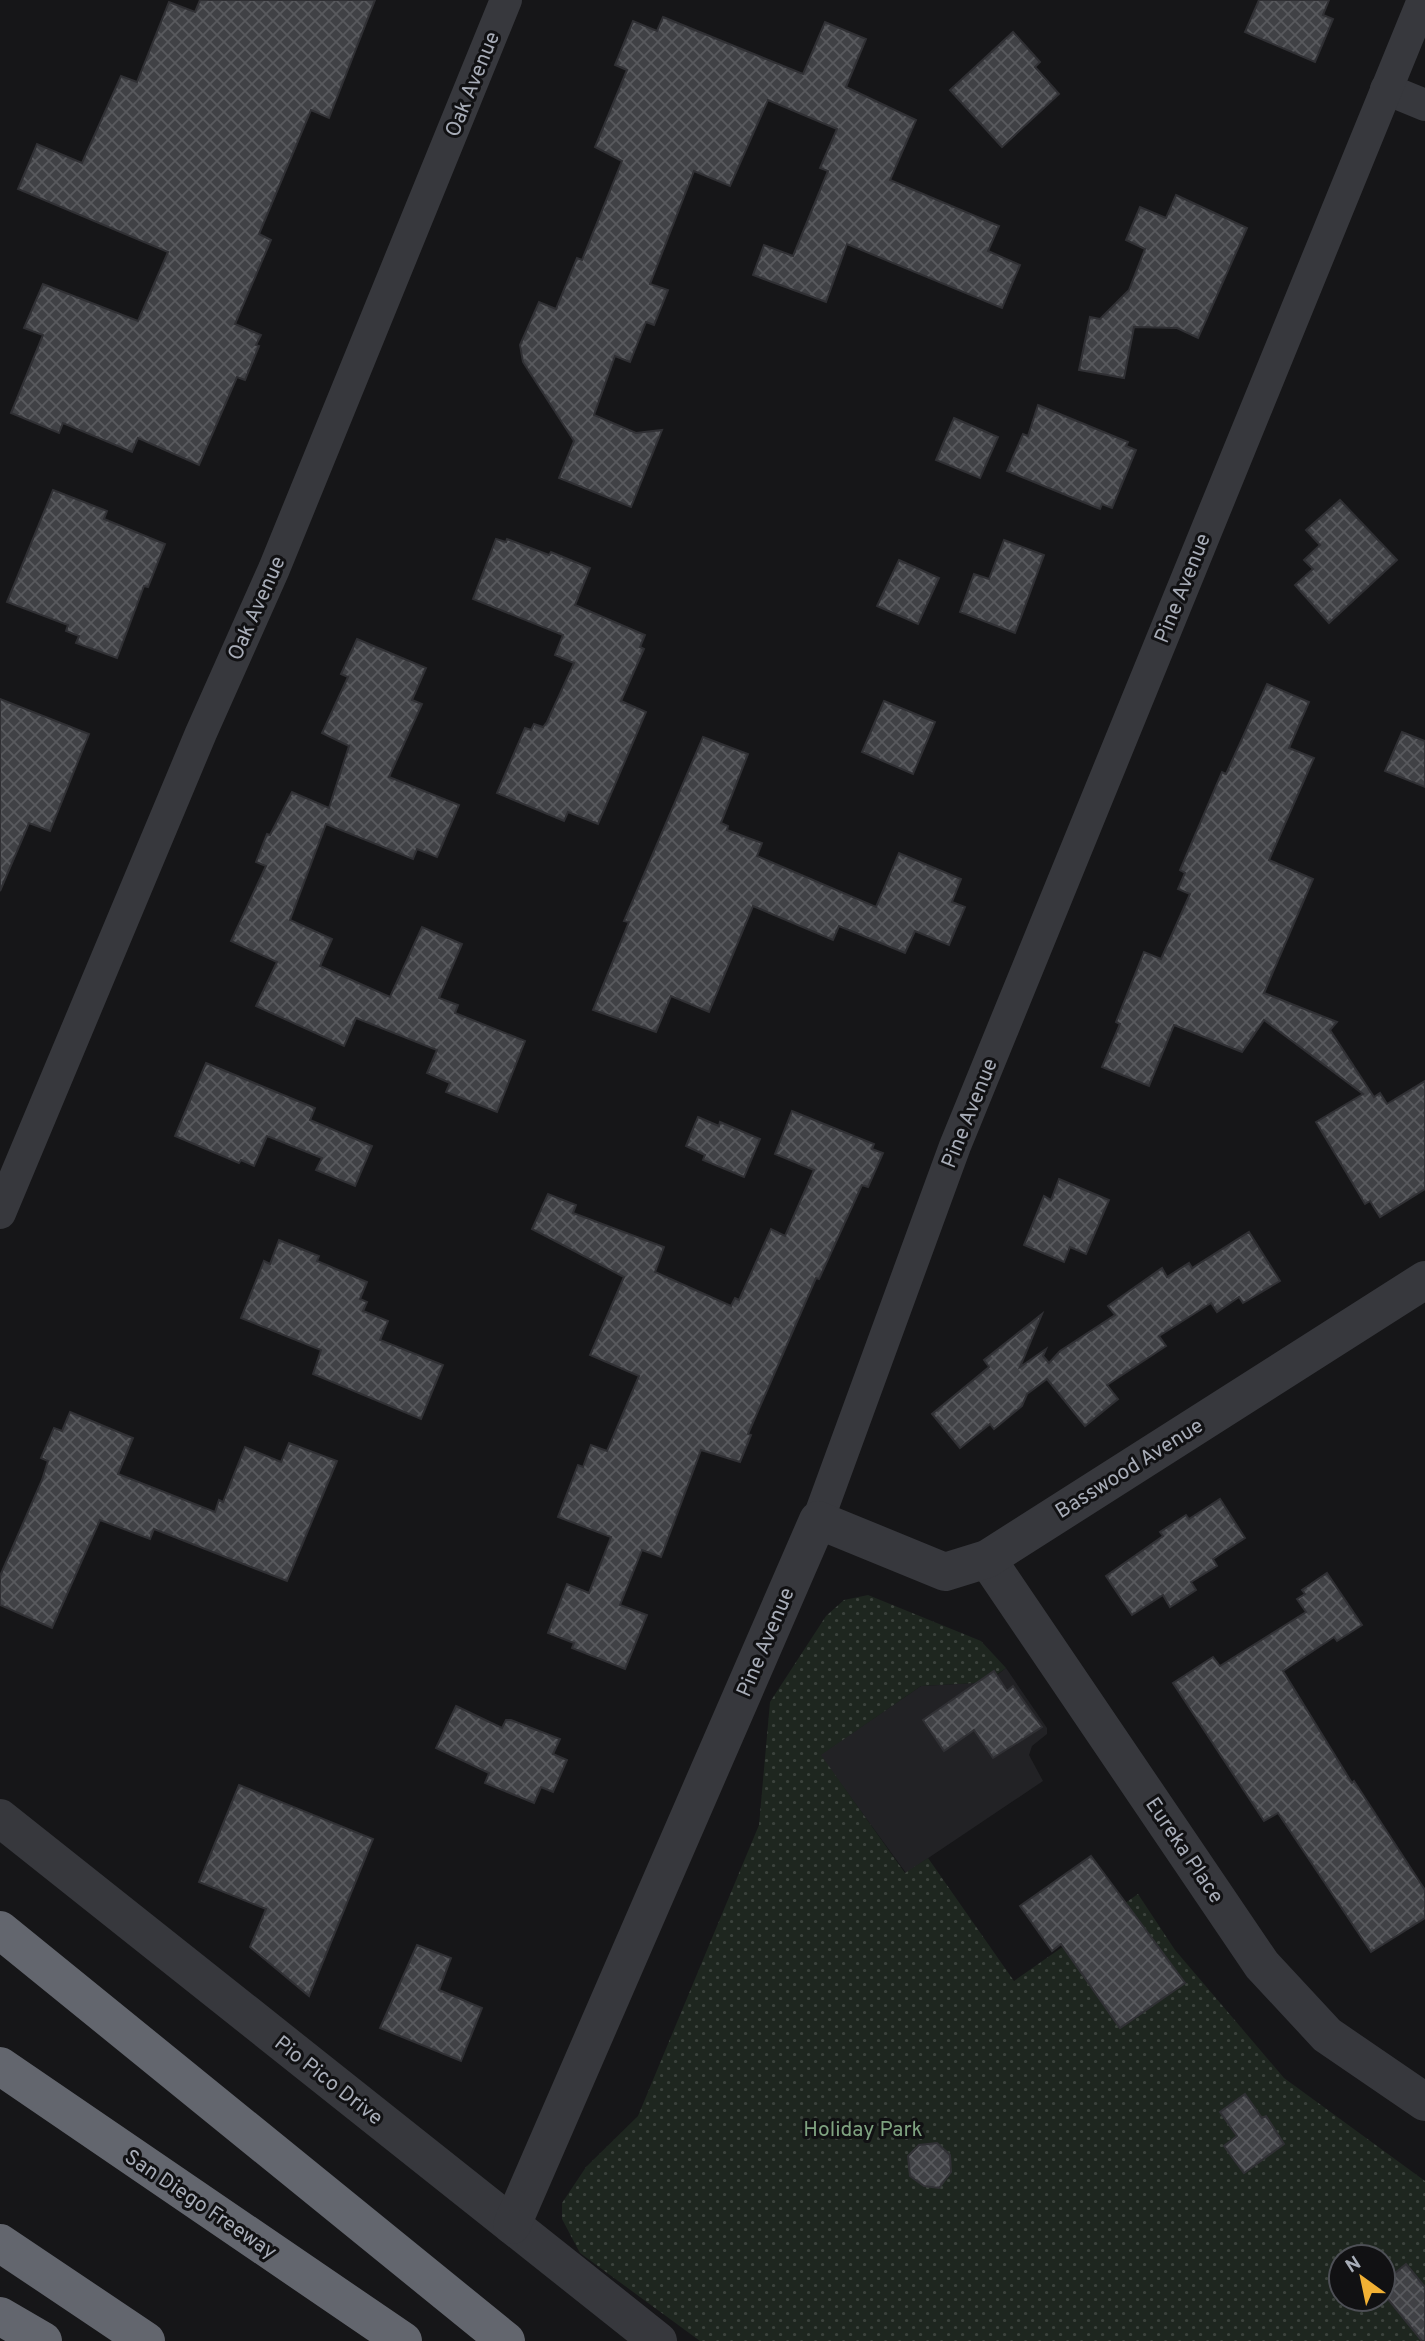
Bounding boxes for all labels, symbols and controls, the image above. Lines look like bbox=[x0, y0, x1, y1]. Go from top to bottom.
street label: Oak Avenue bbox=[440, 28, 507, 141]
street label: Pine Avenue bbox=[1149, 530, 1218, 648]
street label: Oak Avenue bbox=[222, 552, 292, 665]
street label: Pine Avenue bbox=[936, 1055, 1005, 1173]
street label: Basswood Avenue bbox=[1051, 1413, 1209, 1526]
street label: Pine Avenue bbox=[731, 1584, 802, 1701]
street label: Eureka Place bbox=[1138, 1793, 1229, 1909]
street label: Pio Pico Drive bbox=[268, 2030, 388, 2132]
park label: Holiday Park bbox=[803, 2117, 923, 2144]
street label: San Diego Freeway bbox=[119, 2144, 281, 2266]
north arrow bbox=[1327, 2243, 1397, 2313]
text: N bbox=[1342, 2252, 1366, 2279]

